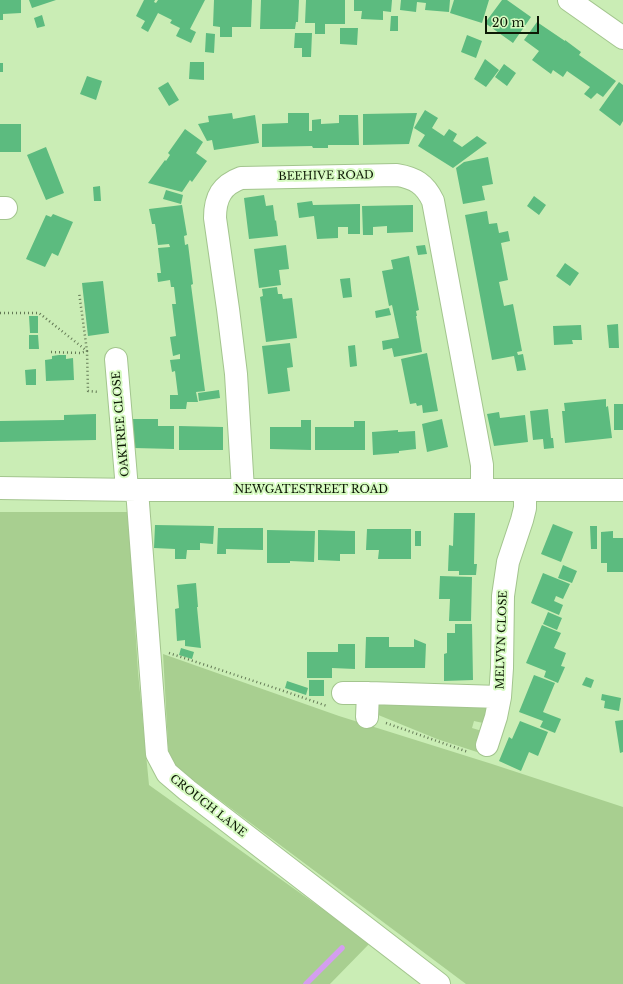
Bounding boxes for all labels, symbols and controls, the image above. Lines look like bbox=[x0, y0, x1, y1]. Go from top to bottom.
scale bar bbox=[487, 8, 541, 34]
text: 20 m bbox=[492, 15, 524, 30]
street label: BEEHIVE ROAD bbox=[278, 169, 374, 183]
street label: OAKTREE CLOSE bbox=[110, 371, 132, 477]
street label: NEWGATESTREET ROAD bbox=[234, 483, 388, 497]
street label: MELVYN CLOSE bbox=[494, 590, 510, 690]
street label: CROUCH LANE bbox=[167, 772, 249, 840]

